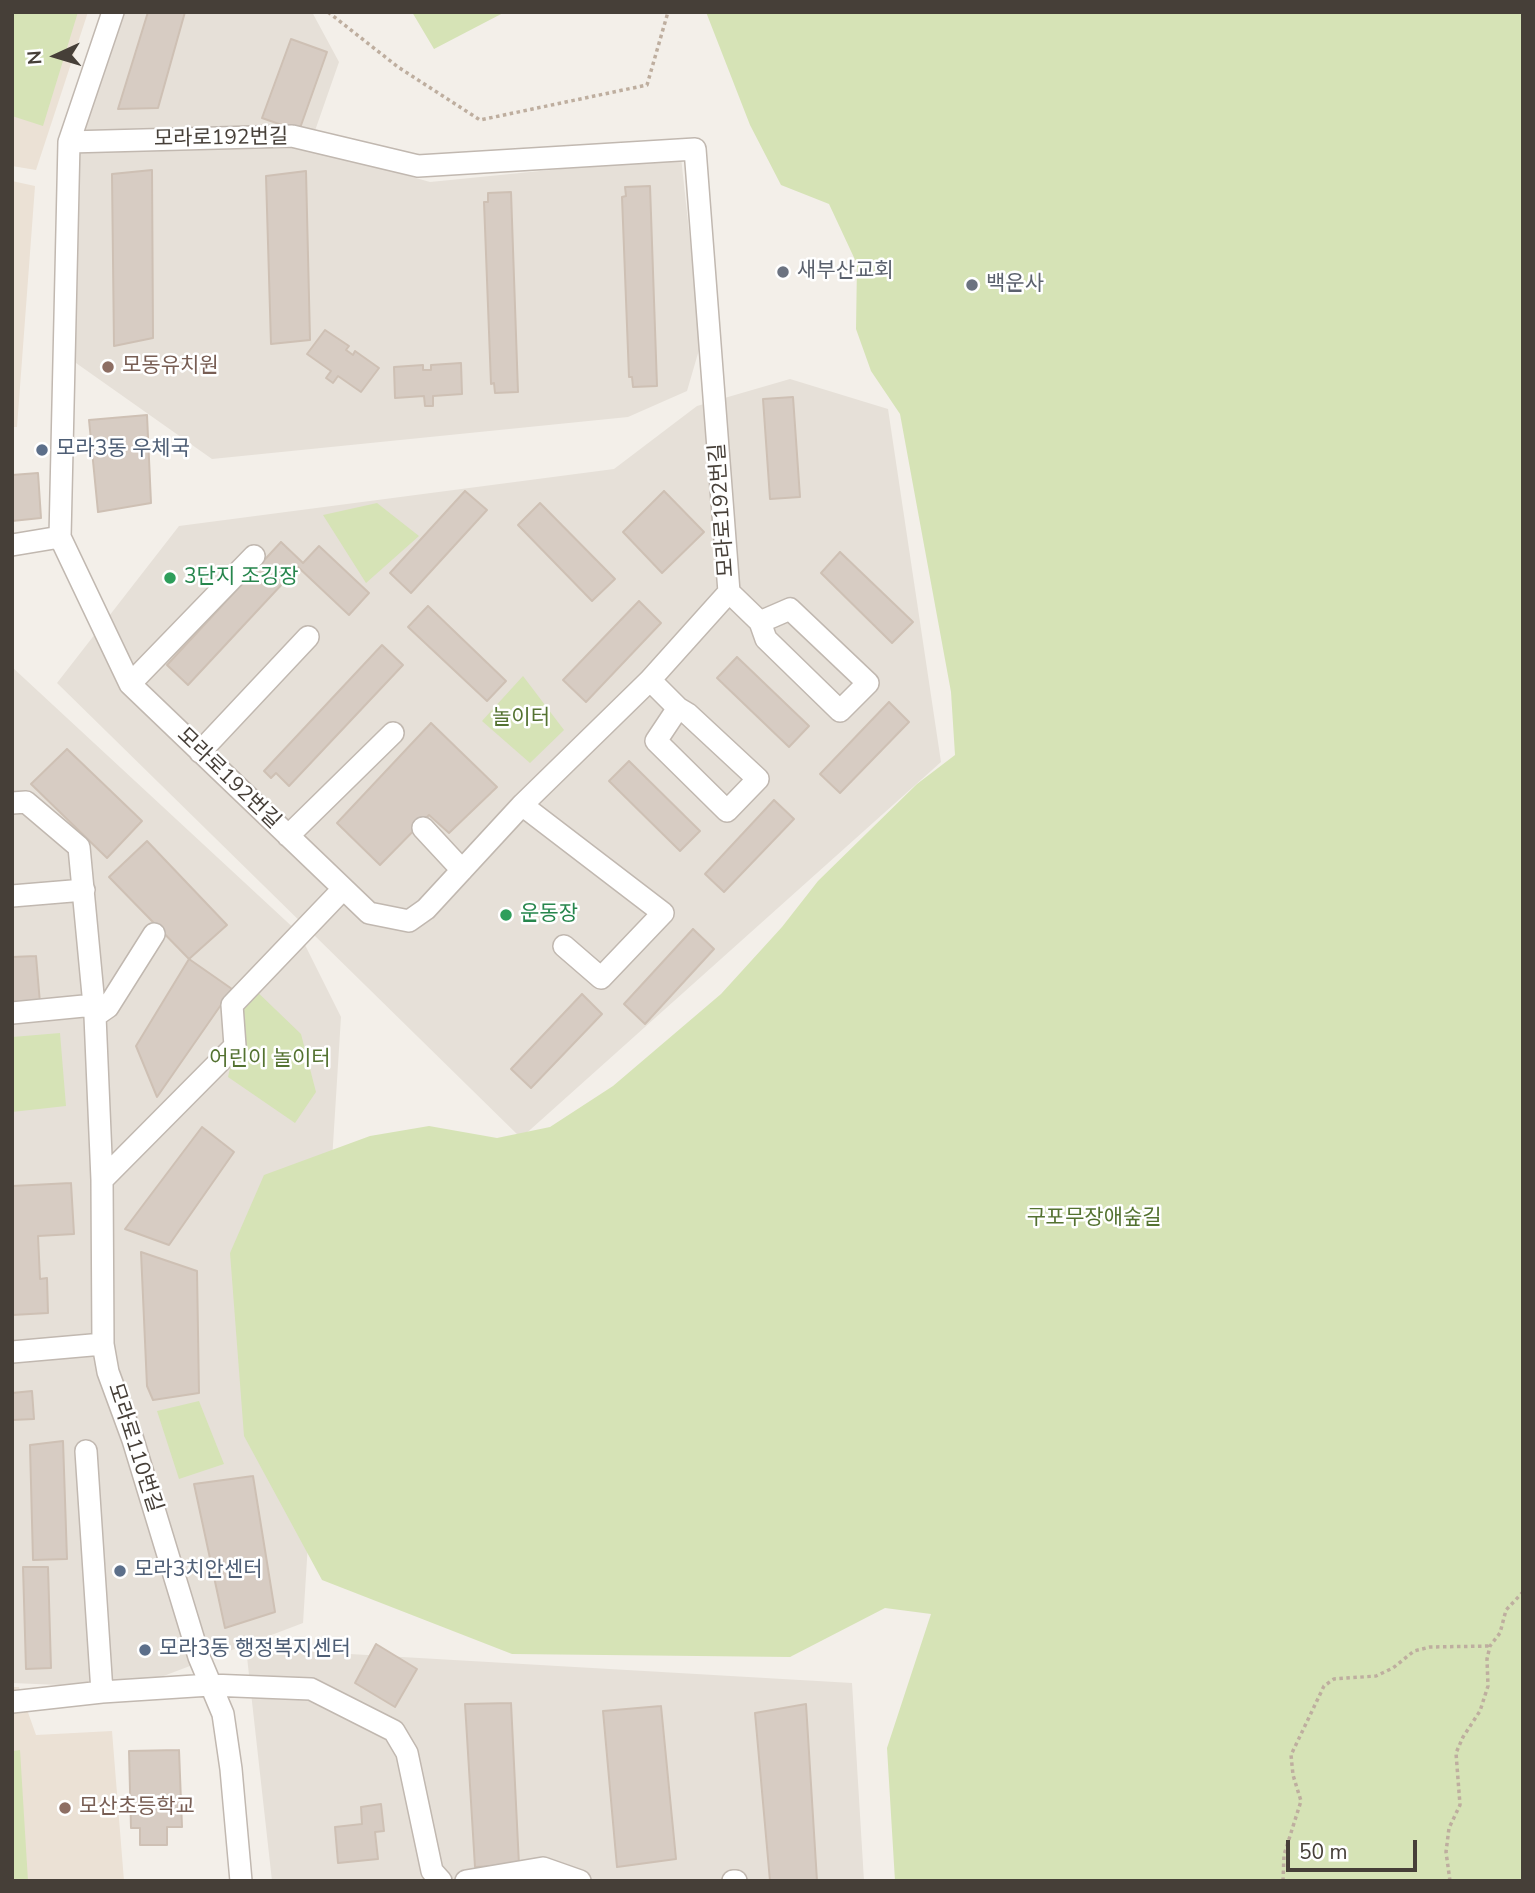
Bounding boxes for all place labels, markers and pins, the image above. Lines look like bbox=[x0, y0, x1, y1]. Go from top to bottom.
place label: 새부산교회 bbox=[797, 259, 894, 285]
marker: 새부산교회 bbox=[775, 264, 791, 280]
place label: 백운사 bbox=[986, 272, 1044, 298]
marker: 백운사 bbox=[964, 277, 980, 293]
place label: 모동유치원 bbox=[122, 354, 219, 380]
marker: 모동유치원 bbox=[100, 359, 116, 375]
place label: 모라3동 우체국 bbox=[56, 437, 190, 463]
marker: 모라3동 우체국 bbox=[34, 442, 50, 458]
place label: 3단지 조깅장 bbox=[184, 565, 299, 591]
marker: 3단지 조깅장 bbox=[162, 570, 178, 586]
place label: 운동장 bbox=[520, 902, 578, 928]
marker: 운동장 bbox=[498, 907, 514, 923]
place label: 모라3치안센터 bbox=[134, 1558, 263, 1584]
marker: 모라3치안센터 bbox=[112, 1563, 128, 1579]
place label: 모라3동 행정복지센터 bbox=[159, 1637, 351, 1663]
marker: 모라3동 행정복지센터 bbox=[137, 1642, 153, 1658]
place label: 모산초등학교 bbox=[79, 1795, 195, 1821]
marker: 모산초등학교 bbox=[57, 1800, 73, 1816]

